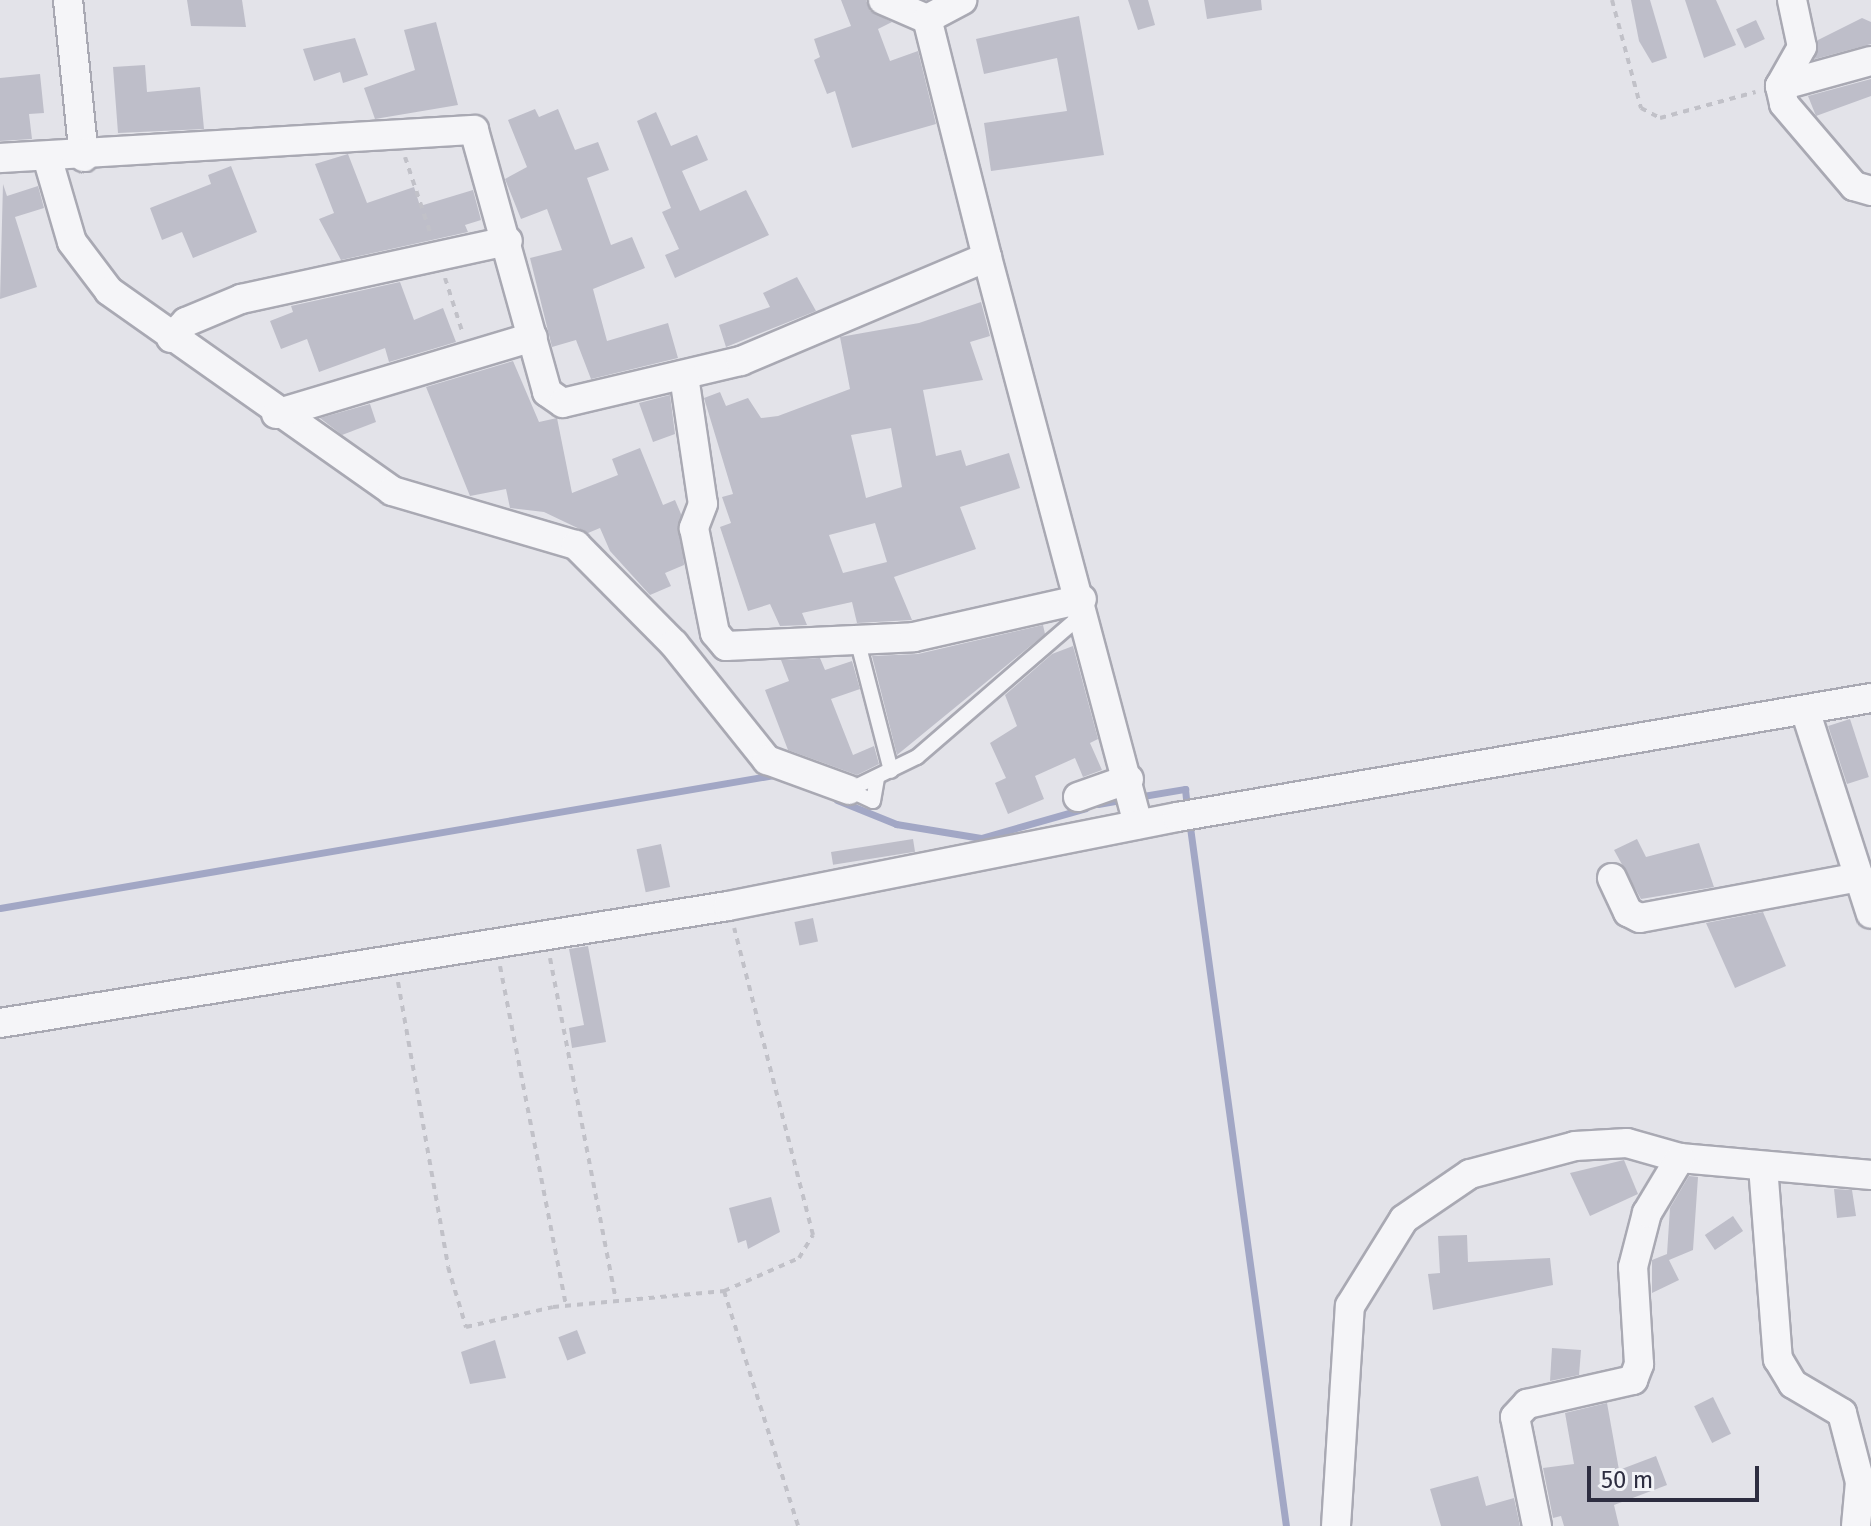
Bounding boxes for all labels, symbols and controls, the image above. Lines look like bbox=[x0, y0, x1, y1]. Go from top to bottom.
scale bar bbox=[1591, 1450, 1763, 1500]
text: 50 m bbox=[1601, 1466, 1653, 1494]

